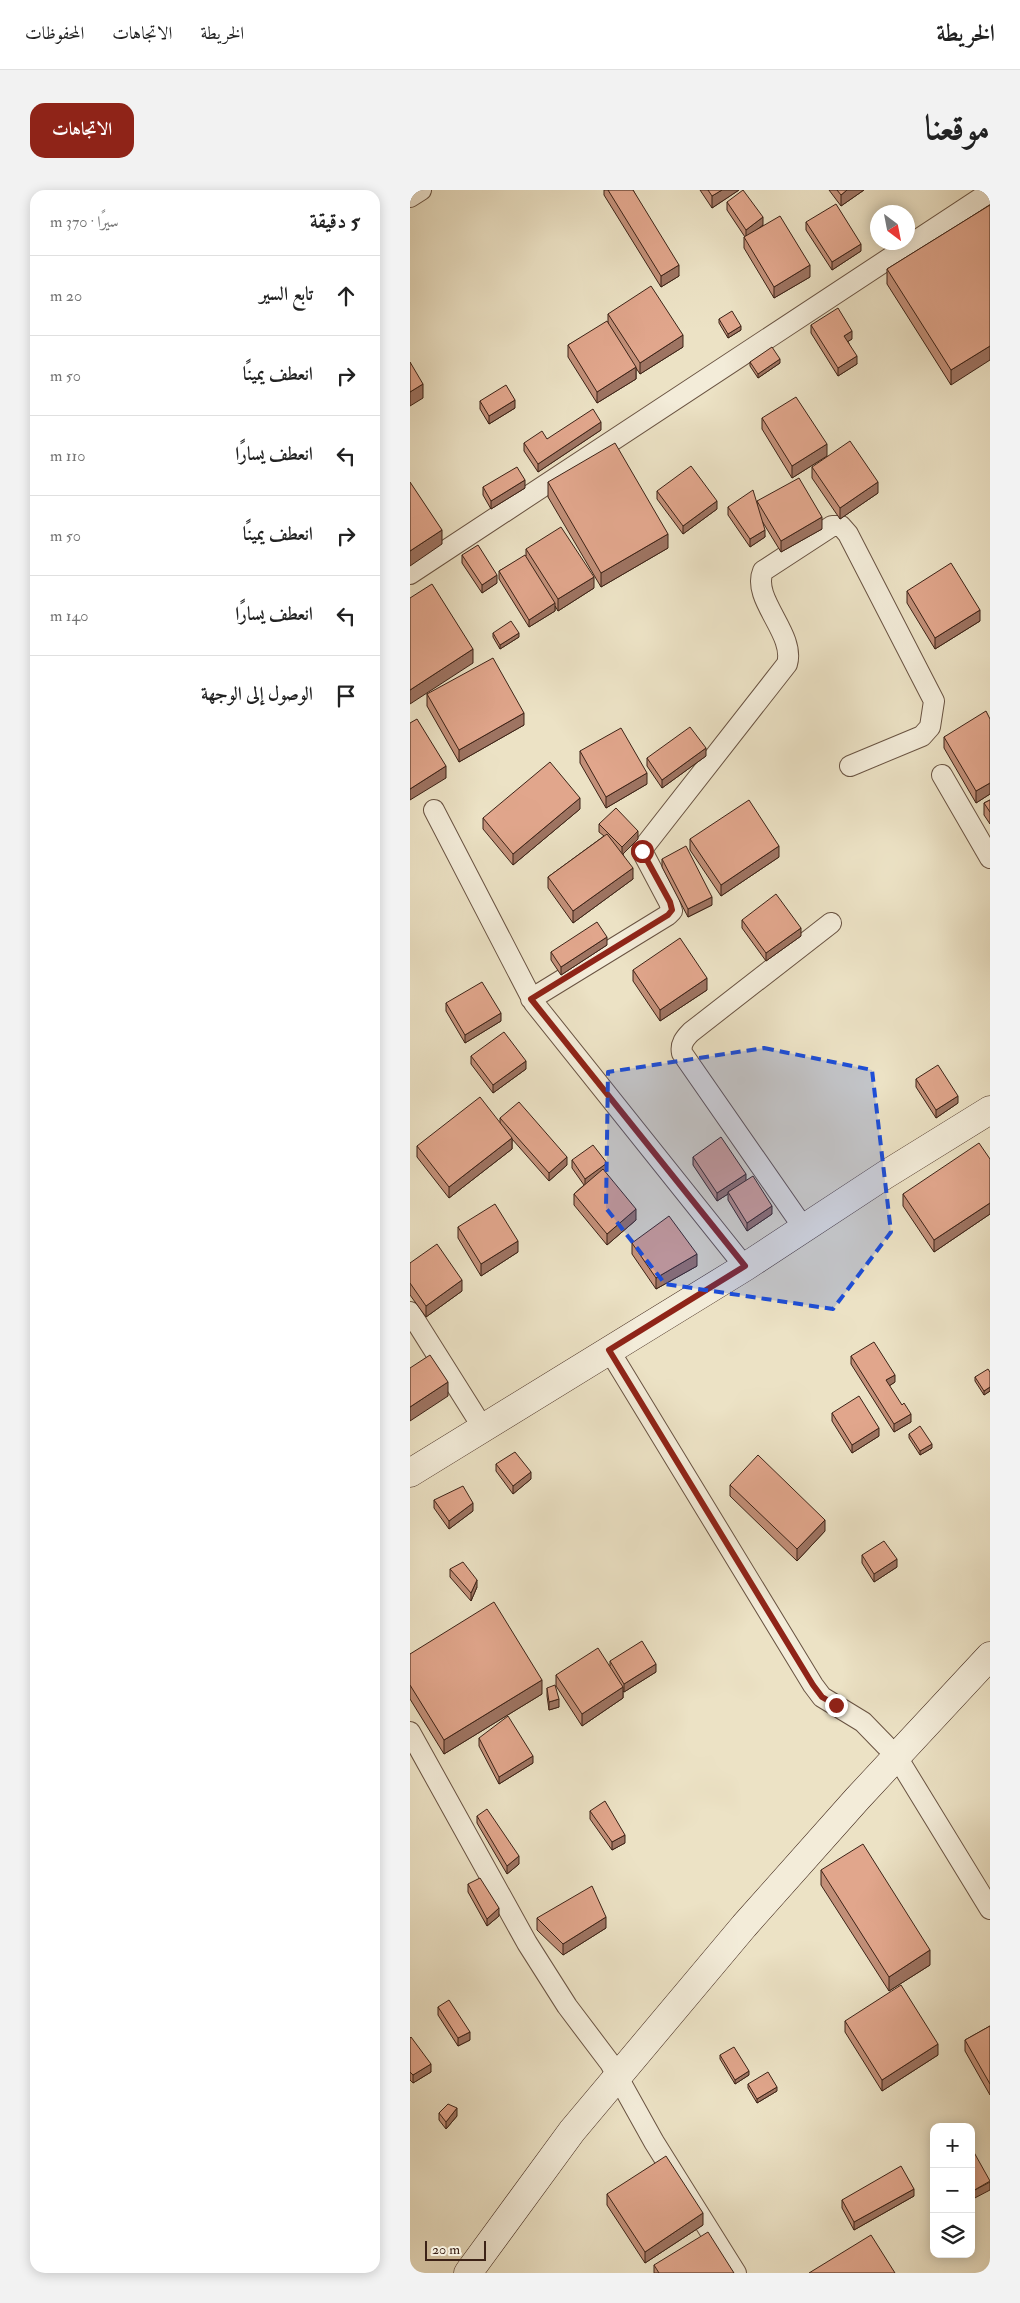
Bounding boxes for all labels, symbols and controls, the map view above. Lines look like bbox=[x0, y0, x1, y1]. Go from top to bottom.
text: الخريطة bbox=[937, 18, 995, 49]
text: المحفوظات bbox=[25, 22, 84, 45]
text: الاتجاهات bbox=[112, 22, 172, 45]
text: الخريطة bbox=[200, 22, 244, 45]
button: الاتجاهات bbox=[30, 103, 134, 158]
text: موقعنا bbox=[925, 106, 990, 150]
north arrow bbox=[870, 205, 915, 250]
text: 5 دقيقة bbox=[310, 208, 360, 235]
text: سيرًا · 370 m bbox=[50, 212, 119, 232]
text: تابع السير bbox=[259, 282, 313, 306]
icon: ahead bbox=[332, 282, 360, 310]
text: 20 m bbox=[50, 286, 82, 306]
text: انعطف يمينًا bbox=[243, 362, 313, 386]
icon: right bbox=[332, 362, 360, 390]
text: 50 m bbox=[50, 366, 81, 386]
text: انعطف يسارًا bbox=[235, 442, 313, 466]
icon: left bbox=[332, 442, 360, 470]
text: 110 m bbox=[50, 446, 85, 466]
text: انعطف يمينًا bbox=[243, 522, 313, 546]
icon: right bbox=[332, 522, 360, 550]
text: 50 m bbox=[50, 526, 81, 546]
text: انعطف يسارًا bbox=[235, 602, 313, 626]
icon: left bbox=[332, 602, 360, 630]
text: 140 m bbox=[50, 606, 88, 626]
text: الوصول إلى الوجهة bbox=[201, 682, 313, 706]
icon: arrive bbox=[332, 682, 360, 710]
route start bbox=[631, 840, 654, 863]
route end bbox=[825, 1694, 848, 1717]
map controls bbox=[930, 2123, 975, 2258]
button: + bbox=[930, 2123, 975, 2168]
button: − bbox=[930, 2168, 975, 2213]
button: layers bbox=[930, 2213, 975, 2258]
scale bar bbox=[425, 2238, 486, 2261]
text: 20 m bbox=[432, 2241, 460, 2258]

